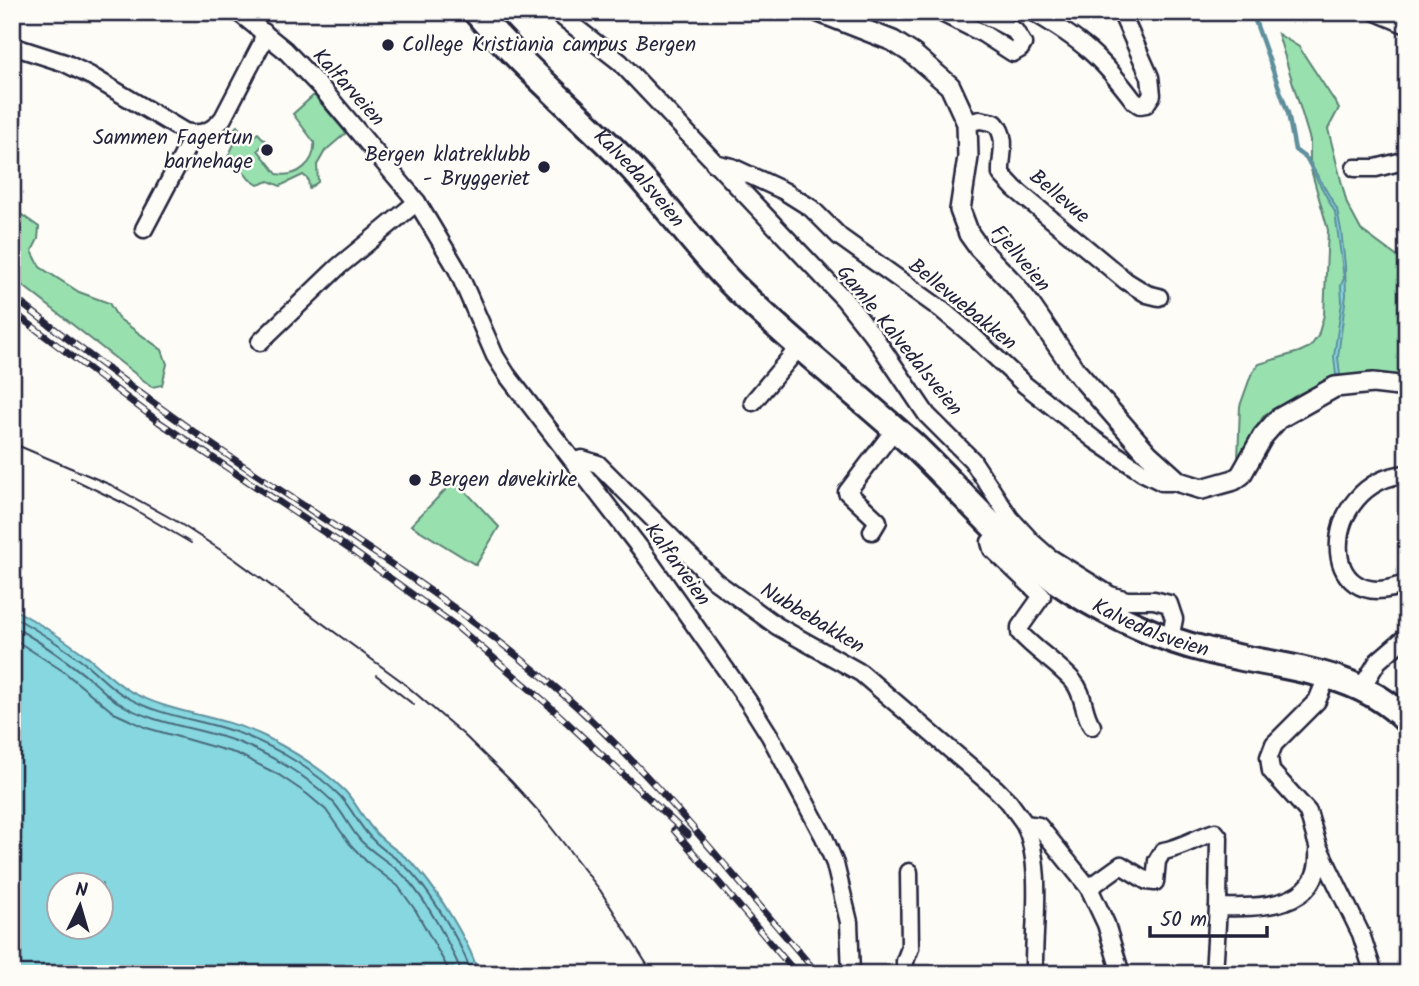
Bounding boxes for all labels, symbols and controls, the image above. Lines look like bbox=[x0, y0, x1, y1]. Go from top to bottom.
place label: College Kristiania campus Bergen bbox=[402, 29, 696, 62]
marker: College Kristiania campus Bergen bbox=[380, 37, 396, 53]
street label: Kalfarveien bbox=[304, 41, 392, 135]
street label: Kalvedalsveien bbox=[585, 121, 693, 235]
place label: Sammen Fagertun barnehage bbox=[93, 122, 254, 179]
place label: Bergen klatreklubb - Bryggeriet bbox=[365, 139, 531, 196]
marker: Sammen Fagertun barnehage bbox=[259, 142, 275, 158]
marker: Bergen klatreklubb - Bryggeriet bbox=[536, 159, 552, 175]
street label: Bellevue bbox=[1021, 162, 1097, 233]
street label: Fjellveien bbox=[982, 218, 1058, 300]
street label: Bellevuebakken bbox=[900, 251, 1024, 359]
street label: Gamle Kalvedalsveien bbox=[827, 258, 971, 424]
place label: Bergen døvekirke bbox=[429, 464, 578, 497]
marker: Bergen døvekirke bbox=[407, 472, 423, 488]
street label: Kalfarveien bbox=[635, 516, 719, 614]
street label: Nubbebakken bbox=[753, 575, 871, 663]
street label: Kalvedalsveien bbox=[1086, 590, 1212, 667]
north arrow bbox=[46, 870, 116, 940]
text: N bbox=[74, 876, 89, 907]
scale bar bbox=[1150, 895, 1267, 939]
text: 50 m bbox=[1160, 904, 1207, 937]

